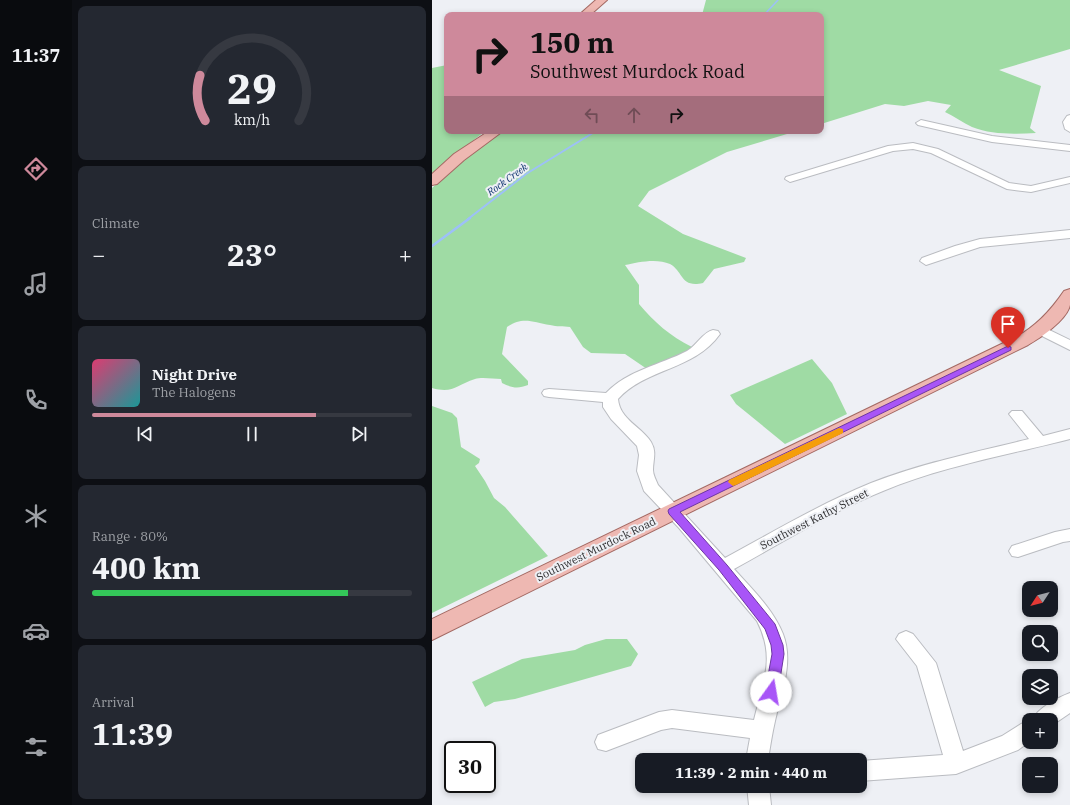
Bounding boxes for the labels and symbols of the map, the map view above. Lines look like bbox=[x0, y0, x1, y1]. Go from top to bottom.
water label: Rock Creek bbox=[484, 160, 531, 199]
pin bbox=[991, 307, 1025, 348]
street label: Southwest Kathy Street bbox=[758, 486, 871, 552]
street label: Southwest Murdock Road bbox=[534, 514, 658, 584]
north arrow bbox=[1022, 581, 1058, 617]
position arrow bbox=[750, 671, 792, 713]
speed limit sign: 30 bbox=[444, 741, 496, 793]

